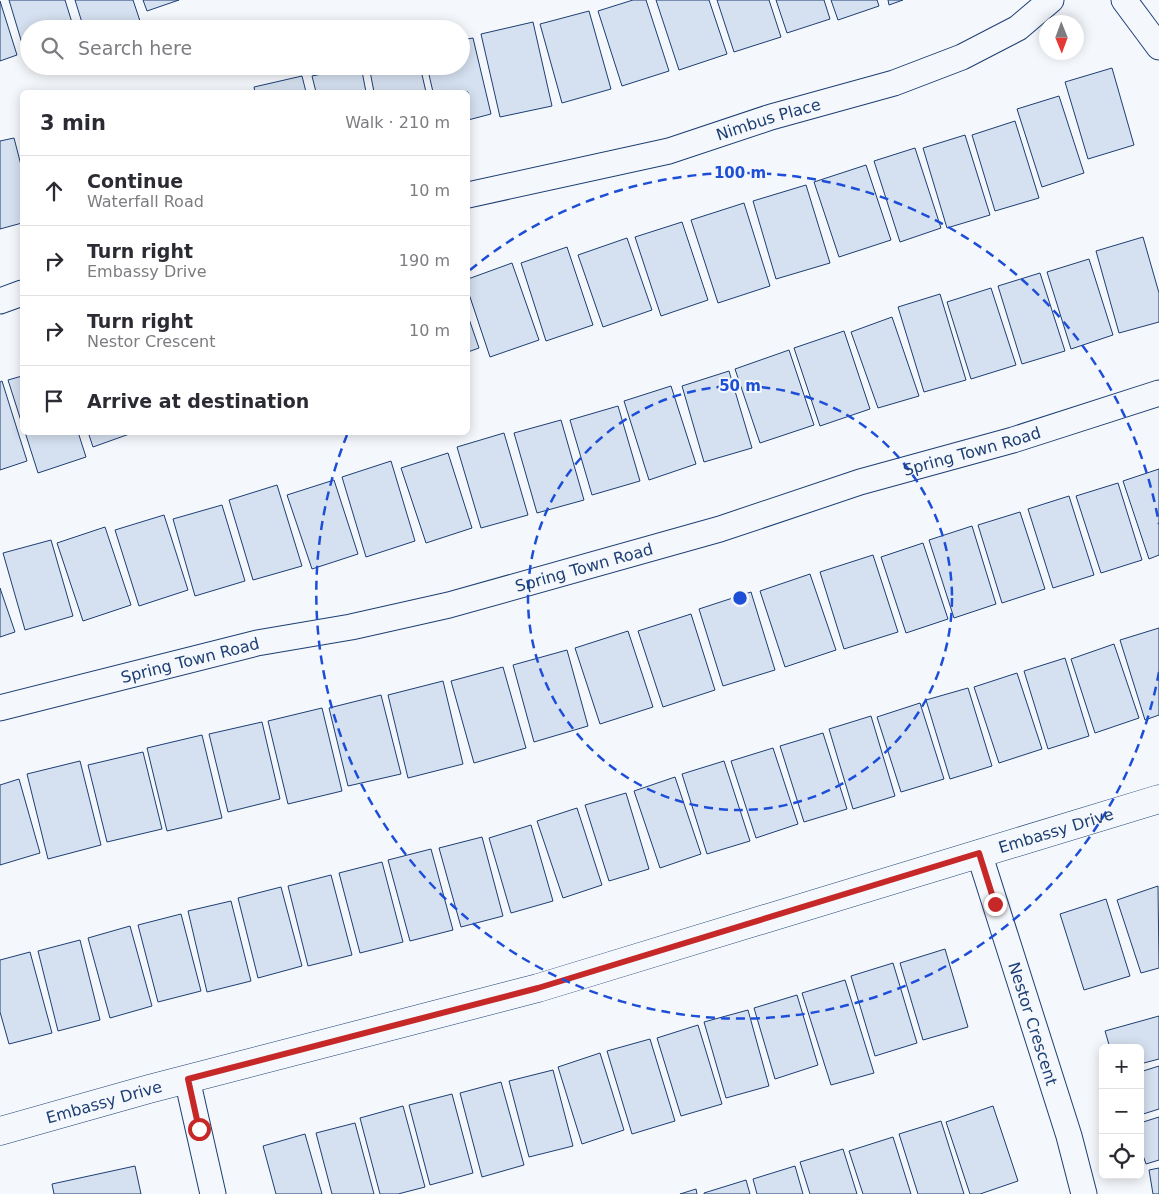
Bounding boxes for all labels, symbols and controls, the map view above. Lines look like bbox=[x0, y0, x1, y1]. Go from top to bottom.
north arrow bbox=[1039, 15, 1084, 60]
search box bbox=[20, 20, 470, 75]
icon: search bbox=[38, 34, 66, 62]
text: Search here bbox=[78, 37, 192, 59]
street label: Nimbus Place bbox=[714, 95, 823, 145]
text: 3 min bbox=[40, 111, 106, 135]
text: Walk · 210 m bbox=[345, 113, 450, 132]
text: 100 m bbox=[714, 164, 766, 182]
text: Continue bbox=[87, 170, 183, 192]
icon: ahead bbox=[40, 177, 68, 205]
text: 10 m bbox=[409, 181, 450, 200]
text: Waterfall Road bbox=[87, 192, 204, 211]
text: Turn right bbox=[87, 240, 193, 262]
icon: right bbox=[40, 247, 68, 275]
text: 190 m bbox=[399, 251, 450, 270]
text: Embassy Drive bbox=[87, 262, 207, 281]
text: Turn right bbox=[87, 310, 193, 332]
icon: right bbox=[40, 317, 68, 345]
text: 10 m bbox=[409, 321, 450, 340]
text: Nestor Crescent bbox=[87, 332, 216, 351]
text: 50 m bbox=[719, 377, 761, 395]
icon: arrive bbox=[40, 387, 68, 415]
text: Arrive at destination bbox=[87, 390, 309, 412]
street label: Spring Town Road bbox=[901, 423, 1043, 480]
street label: Spring Town Road bbox=[513, 539, 655, 596]
centre of rings bbox=[731, 589, 749, 607]
street label: Spring Town Road bbox=[119, 634, 261, 687]
street label: Embassy Drive bbox=[996, 804, 1116, 857]
route end bbox=[984, 893, 1007, 916]
street label: Nestor Crescent bbox=[1004, 960, 1061, 1088]
map controls bbox=[1099, 1044, 1144, 1179]
button: + bbox=[1099, 1044, 1144, 1089]
street label: Embassy Drive bbox=[44, 1077, 164, 1128]
button: − bbox=[1099, 1089, 1144, 1134]
route start bbox=[188, 1118, 211, 1141]
button: locate bbox=[1099, 1134, 1144, 1179]

